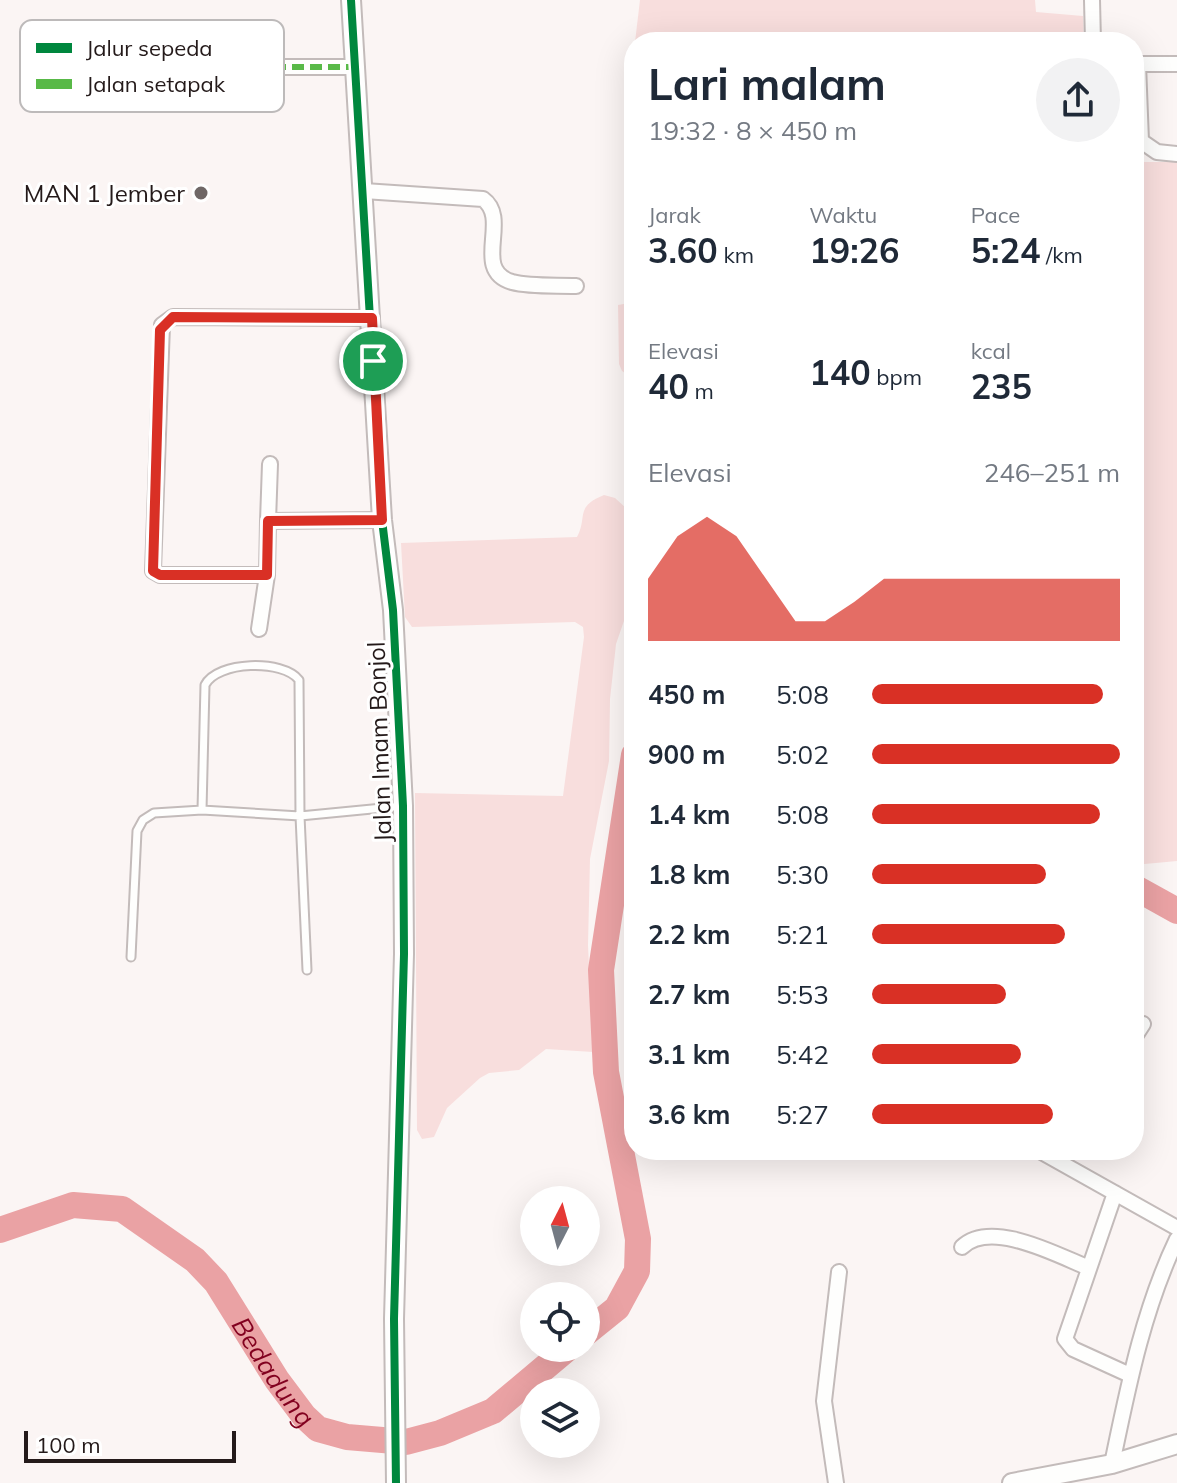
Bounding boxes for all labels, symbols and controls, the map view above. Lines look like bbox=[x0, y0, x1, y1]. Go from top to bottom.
legend bbox=[20, 20, 284, 112]
text: Jalur sepeda bbox=[86, 34, 213, 62]
text: Lari malam bbox=[648, 56, 886, 111]
button: share bbox=[1036, 58, 1120, 142]
text: Jalan setapak bbox=[86, 70, 226, 98]
text: 19:32 · 8 × 450 m bbox=[648, 114, 857, 147]
place label: MAN 1 Jember bbox=[24, 178, 185, 208]
marker: MAN 1 Jember bbox=[192, 184, 210, 202]
text: Jarak bbox=[648, 201, 701, 229]
text: Waktu bbox=[809, 201, 877, 229]
text: Pace bbox=[971, 201, 1020, 229]
text: 3.60 bbox=[648, 229, 718, 272]
text: 19:26 bbox=[809, 229, 899, 272]
text: 5:24 bbox=[971, 229, 1040, 272]
text: km bbox=[718, 241, 754, 269]
text: /km bbox=[1040, 241, 1083, 269]
pin bbox=[339, 327, 407, 395]
text: Elevasi bbox=[648, 337, 719, 365]
text: kcal bbox=[971, 337, 1011, 365]
icon: arrive bbox=[351, 339, 395, 383]
text: 140 bbox=[809, 351, 871, 394]
text: bpm bbox=[871, 363, 922, 391]
text: 40 bbox=[648, 365, 689, 408]
text: 235 bbox=[971, 365, 1032, 408]
text: m bbox=[689, 377, 714, 405]
text: Elevasi bbox=[648, 456, 732, 489]
text: 246–251 m bbox=[984, 456, 1120, 489]
street label: Jalan Imam Bonjol bbox=[361, 641, 397, 843]
text: 450 m bbox=[648, 678, 725, 711]
text: 5:08 bbox=[776, 678, 829, 711]
text: 900 m bbox=[648, 738, 725, 771]
text: 5:02 bbox=[776, 738, 829, 771]
text: 1.4 km bbox=[648, 798, 731, 831]
text: 5:08 bbox=[776, 798, 829, 831]
text: 1.8 km bbox=[648, 858, 731, 891]
text: 5:30 bbox=[776, 858, 829, 891]
text: 2.2 km bbox=[648, 918, 731, 951]
text: 5:21 bbox=[776, 918, 829, 951]
text: 2.7 km bbox=[648, 978, 731, 1011]
text: 5:53 bbox=[776, 978, 829, 1011]
text: 3.1 km bbox=[648, 1038, 731, 1071]
text: 5:42 bbox=[776, 1038, 829, 1071]
text: 3.6 km bbox=[648, 1098, 731, 1131]
text: 5:27 bbox=[776, 1098, 829, 1131]
north arrow bbox=[520, 1186, 600, 1266]
map controls bbox=[520, 1186, 600, 1458]
button: locate bbox=[520, 1282, 600, 1362]
water label: Bedadung bbox=[225, 1311, 321, 1434]
button: layers bbox=[520, 1378, 600, 1458]
scale bar bbox=[24, 1427, 236, 1463]
text: 100 m bbox=[36, 1431, 101, 1459]

